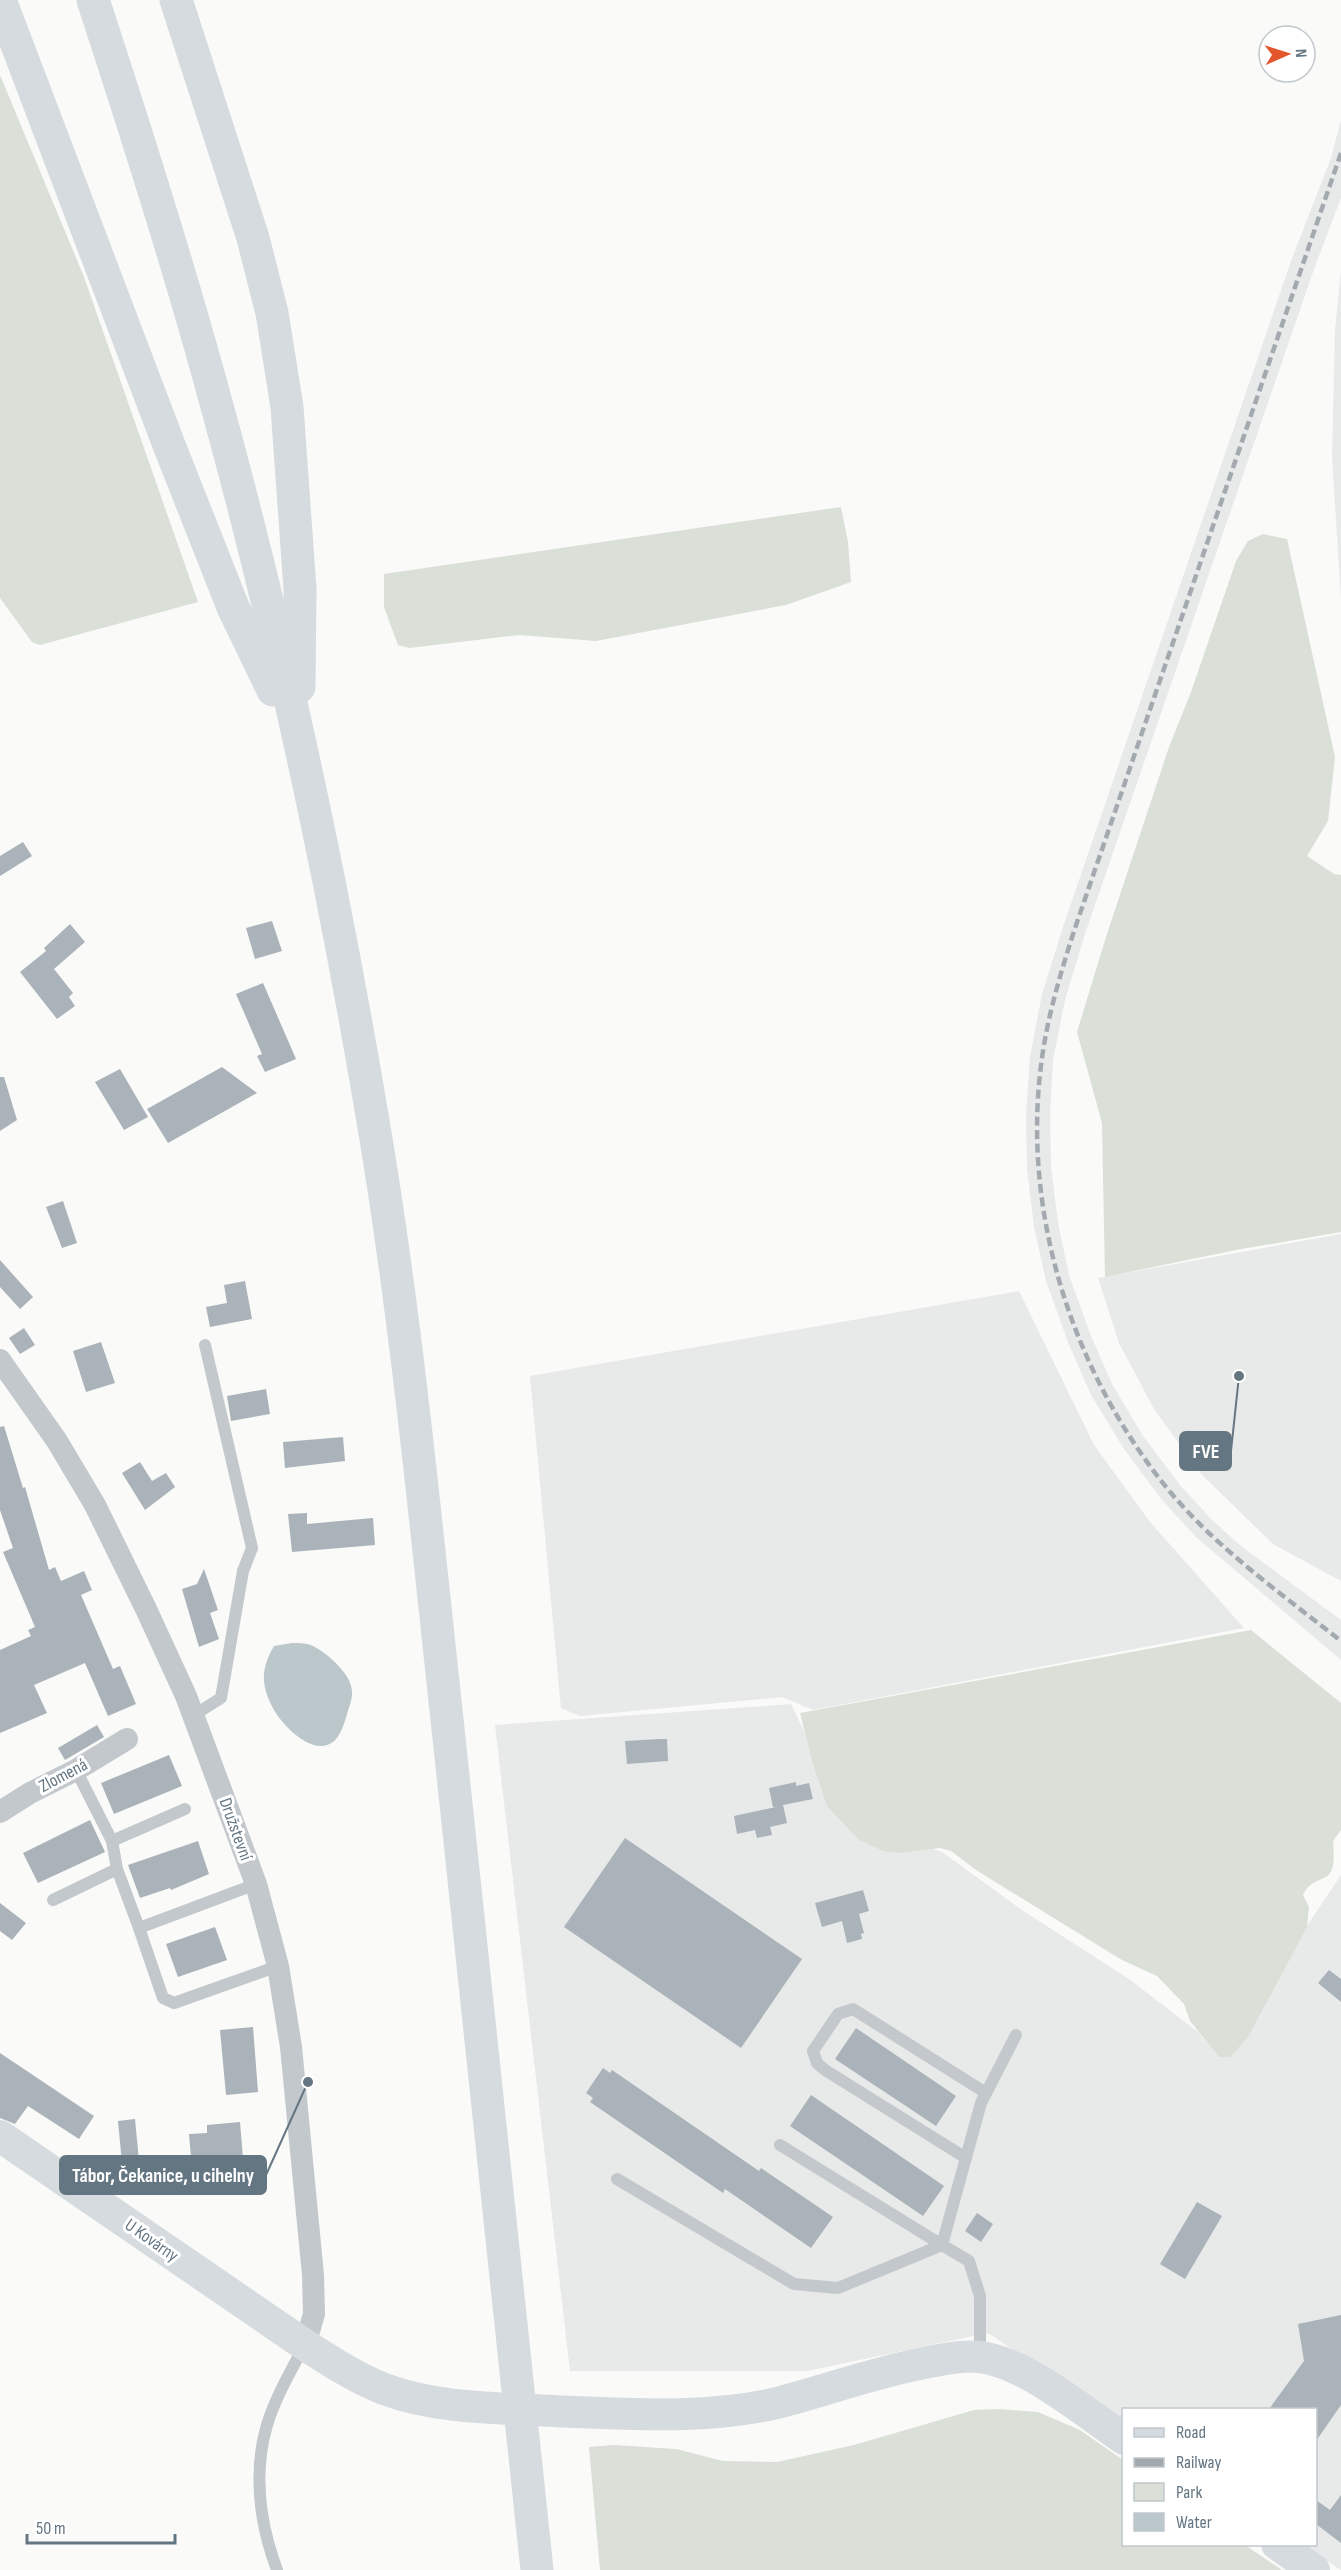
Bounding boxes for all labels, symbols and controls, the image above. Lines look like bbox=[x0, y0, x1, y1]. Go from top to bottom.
north arrow bbox=[1257, 24, 1317, 84]
text: N bbox=[1291, 49, 1310, 58]
callout: FVE bbox=[1180, 1432, 1231, 1470]
text: FVE bbox=[1192, 1440, 1220, 1464]
street label: Zlomená bbox=[35, 1754, 91, 1797]
street label: Družstevní bbox=[215, 1795, 257, 1864]
callout: Tábor, Čekanice, u cihelny bbox=[60, 2156, 266, 2194]
text: Tábor, Čekanice, u cihelny bbox=[72, 2164, 255, 2188]
street label: U Kovárny bbox=[121, 2215, 182, 2266]
legend bbox=[1122, 2408, 1317, 2546]
text: Road bbox=[1176, 2422, 1206, 2443]
text: Railway bbox=[1176, 2452, 1221, 2473]
text: Park bbox=[1176, 2482, 1202, 2503]
scale bar bbox=[27, 2507, 176, 2545]
text: Water bbox=[1176, 2512, 1212, 2533]
text: 50 m bbox=[36, 2518, 66, 2539]

